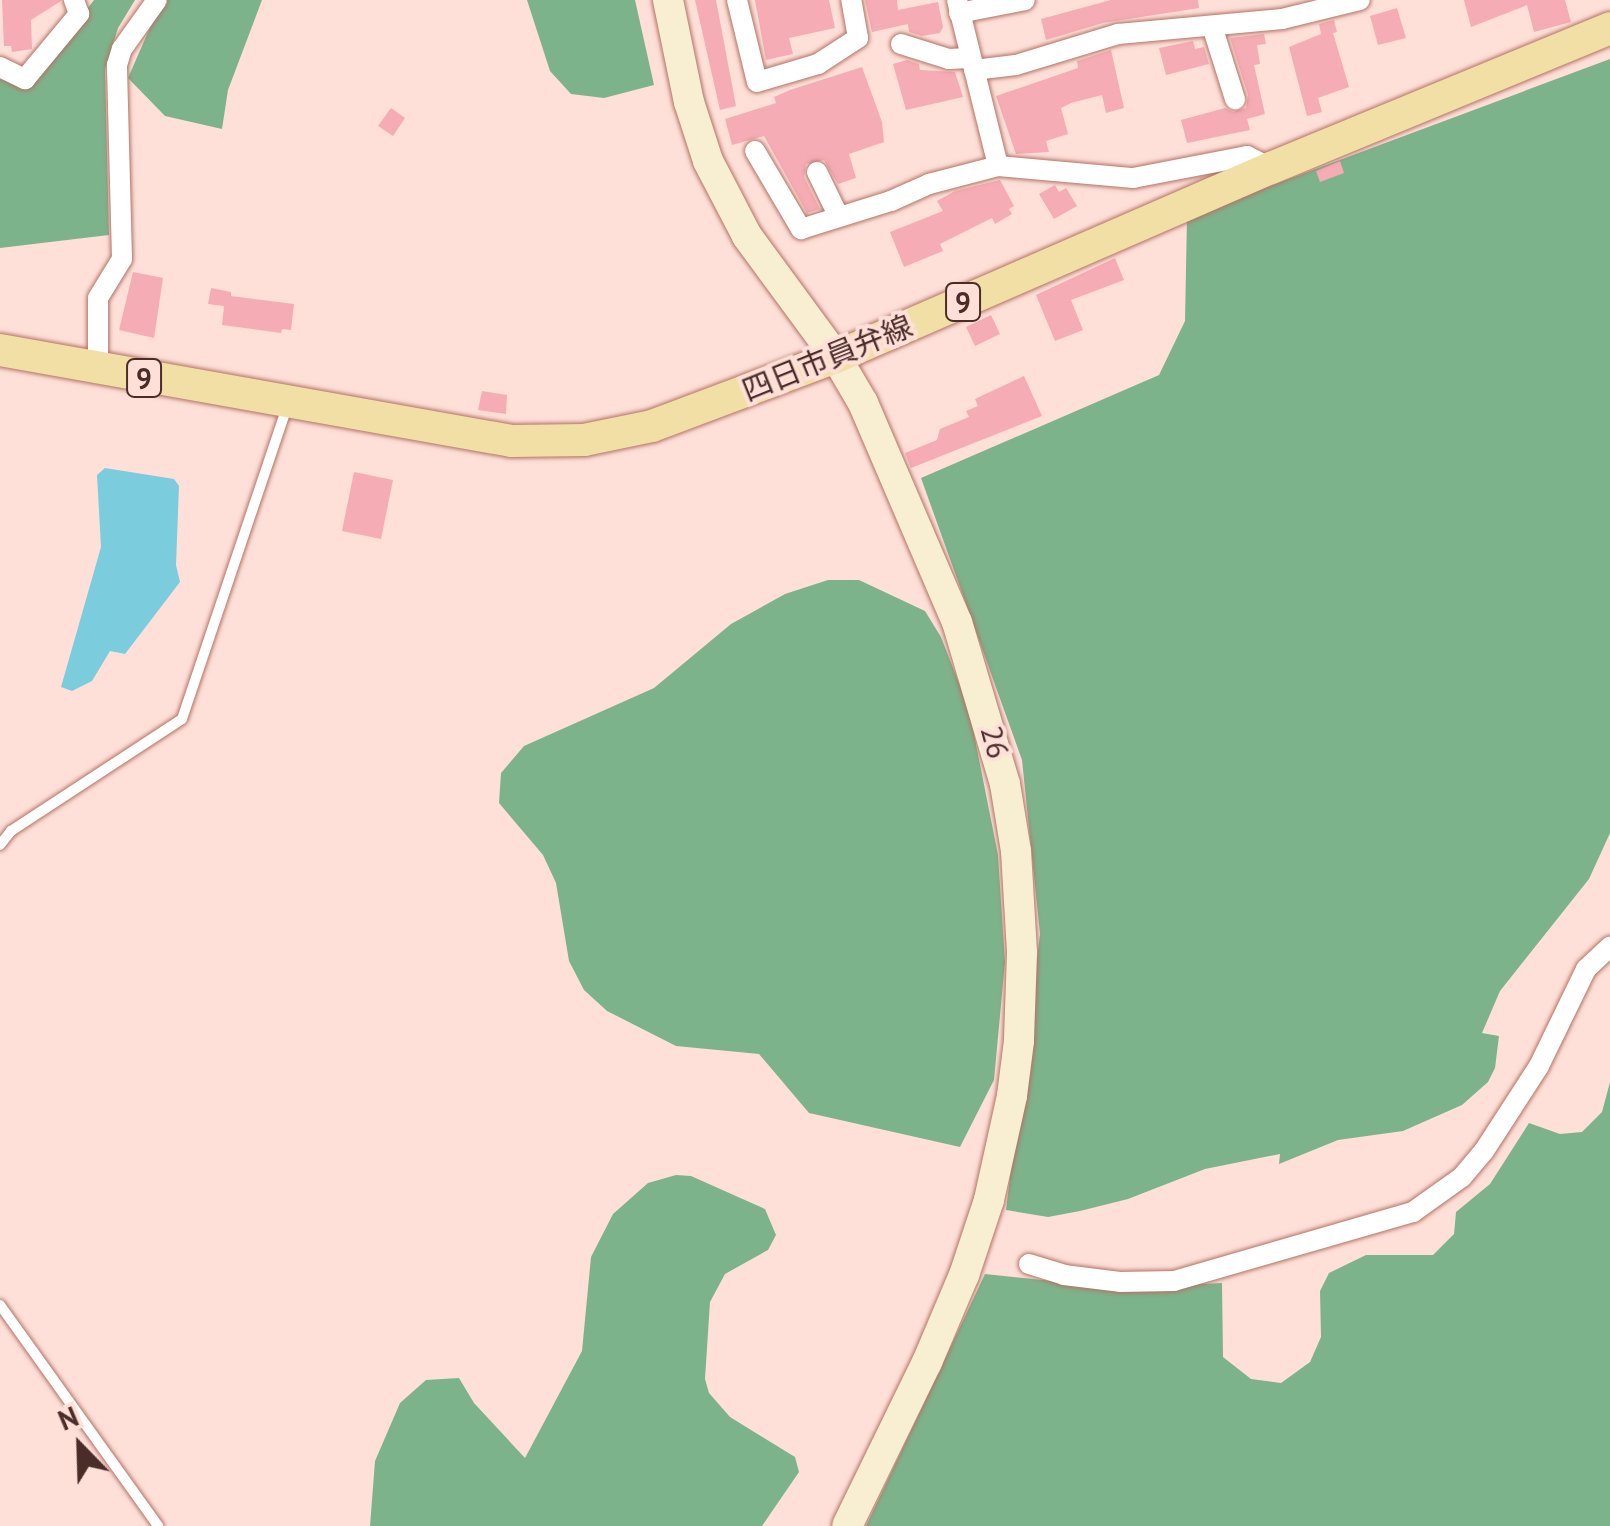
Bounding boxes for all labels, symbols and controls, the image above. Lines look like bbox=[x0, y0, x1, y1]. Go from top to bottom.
road number: 9 bbox=[943, 279, 983, 325]
street label: 四日市員弁線 bbox=[737, 308, 917, 408]
road number: 9 bbox=[124, 355, 164, 401]
street label: 26 bbox=[973, 722, 1017, 762]
north arrow bbox=[30, 1396, 130, 1496]
text: N bbox=[52, 1397, 84, 1439]

